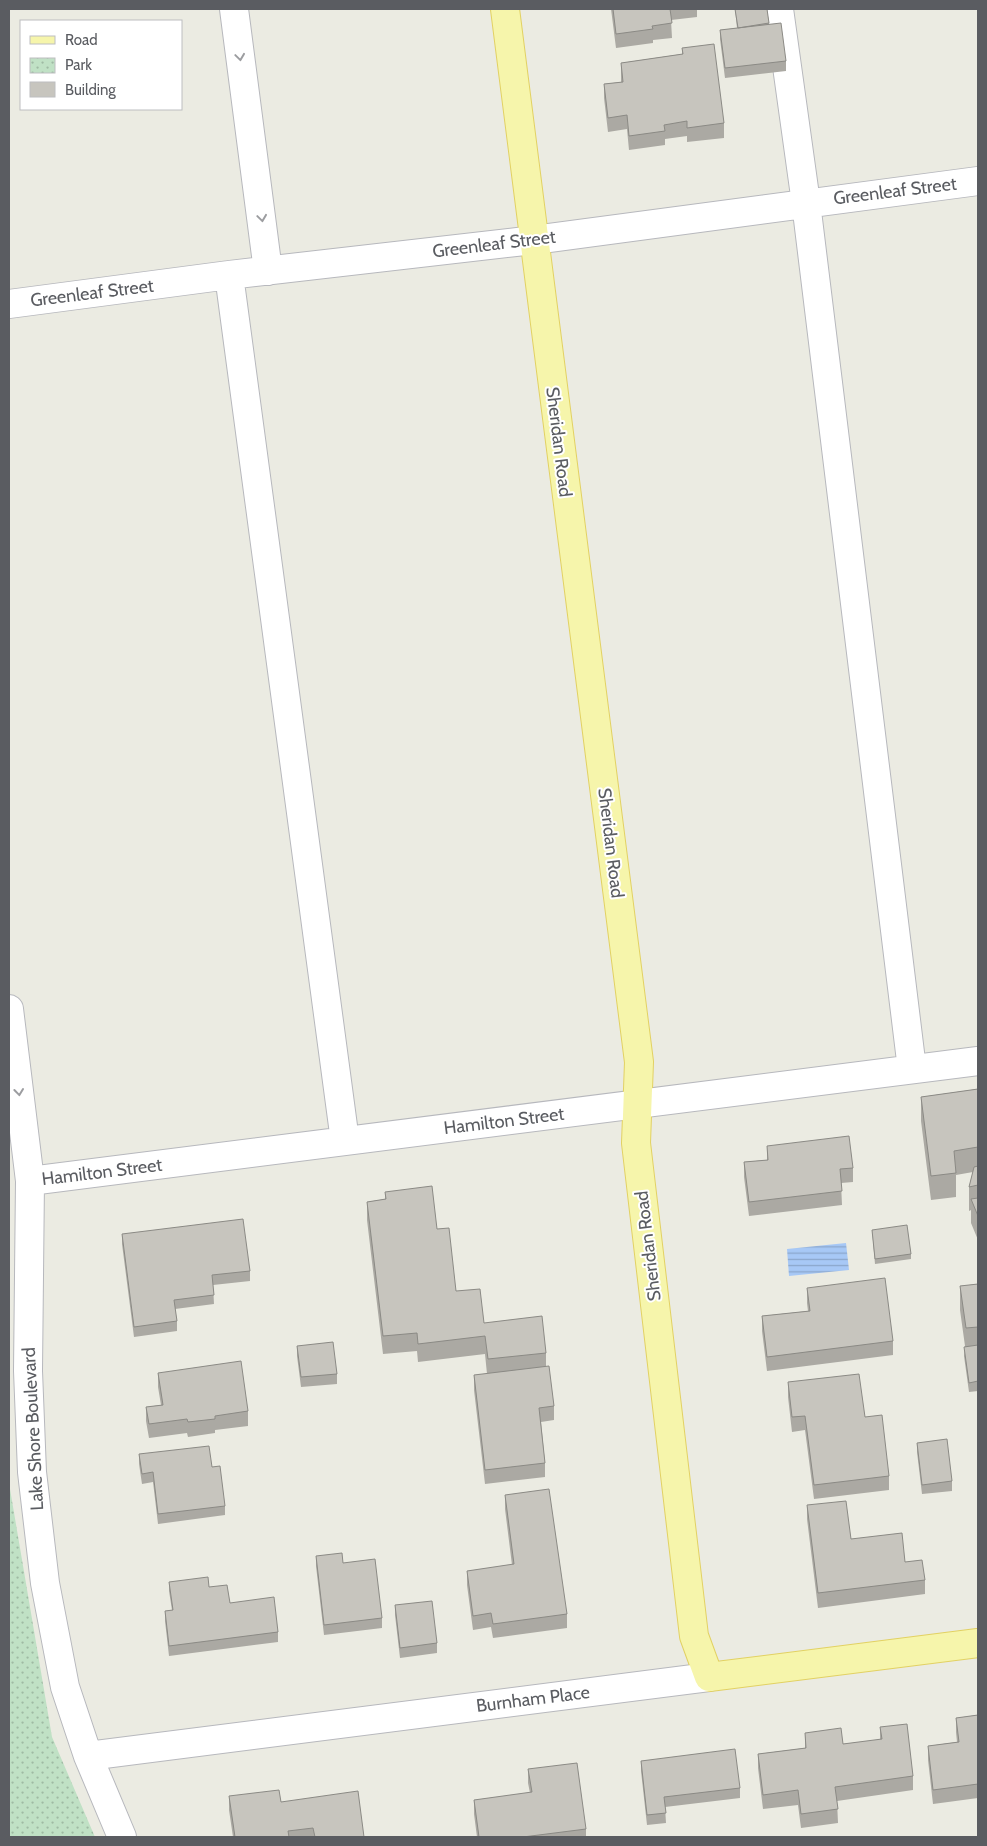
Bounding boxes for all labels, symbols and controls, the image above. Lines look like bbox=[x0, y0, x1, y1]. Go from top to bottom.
legend bbox=[20, 20, 182, 110]
text: Road bbox=[65, 31, 98, 49]
one-way arrow bbox=[234, 53, 245, 61]
text: Park bbox=[65, 56, 92, 74]
text: Building bbox=[65, 81, 116, 99]
street label: Greenleaf Street bbox=[832, 173, 958, 209]
one-way arrow bbox=[256, 214, 266, 223]
street label: Greenleaf Street bbox=[431, 226, 557, 262]
street label: Greenleaf Street bbox=[29, 275, 155, 311]
street label: Sheridan Road bbox=[541, 386, 577, 498]
street label: Sheridan Road bbox=[593, 787, 629, 899]
one-way arrow bbox=[13, 1088, 24, 1096]
street label: Hamilton Street bbox=[443, 1103, 565, 1139]
street label: Hamilton Street bbox=[41, 1154, 163, 1190]
street label: Sheridan Road bbox=[630, 1190, 666, 1302]
street label: Lake Shore Boulevard bbox=[18, 1347, 48, 1511]
street label: Burnham Place bbox=[475, 1681, 591, 1717]

